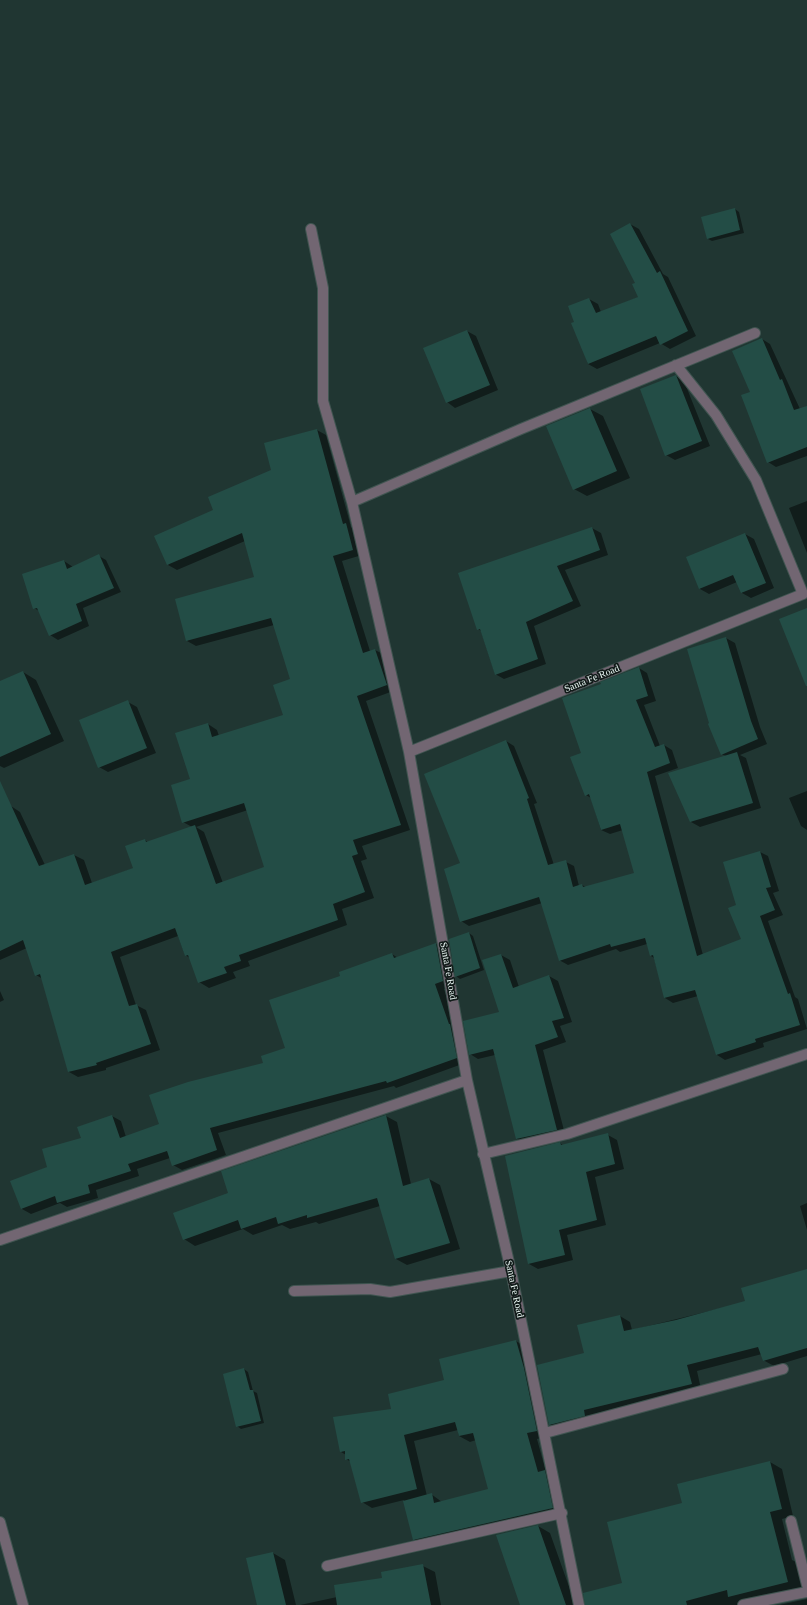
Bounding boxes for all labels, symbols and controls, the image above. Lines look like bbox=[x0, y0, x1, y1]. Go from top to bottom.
street label: Santa Fe Road bbox=[563, 663, 621, 695]
street label: Santa Fe Road bbox=[437, 941, 459, 1001]
street label: Santa Fe Road bbox=[502, 1259, 526, 1319]

